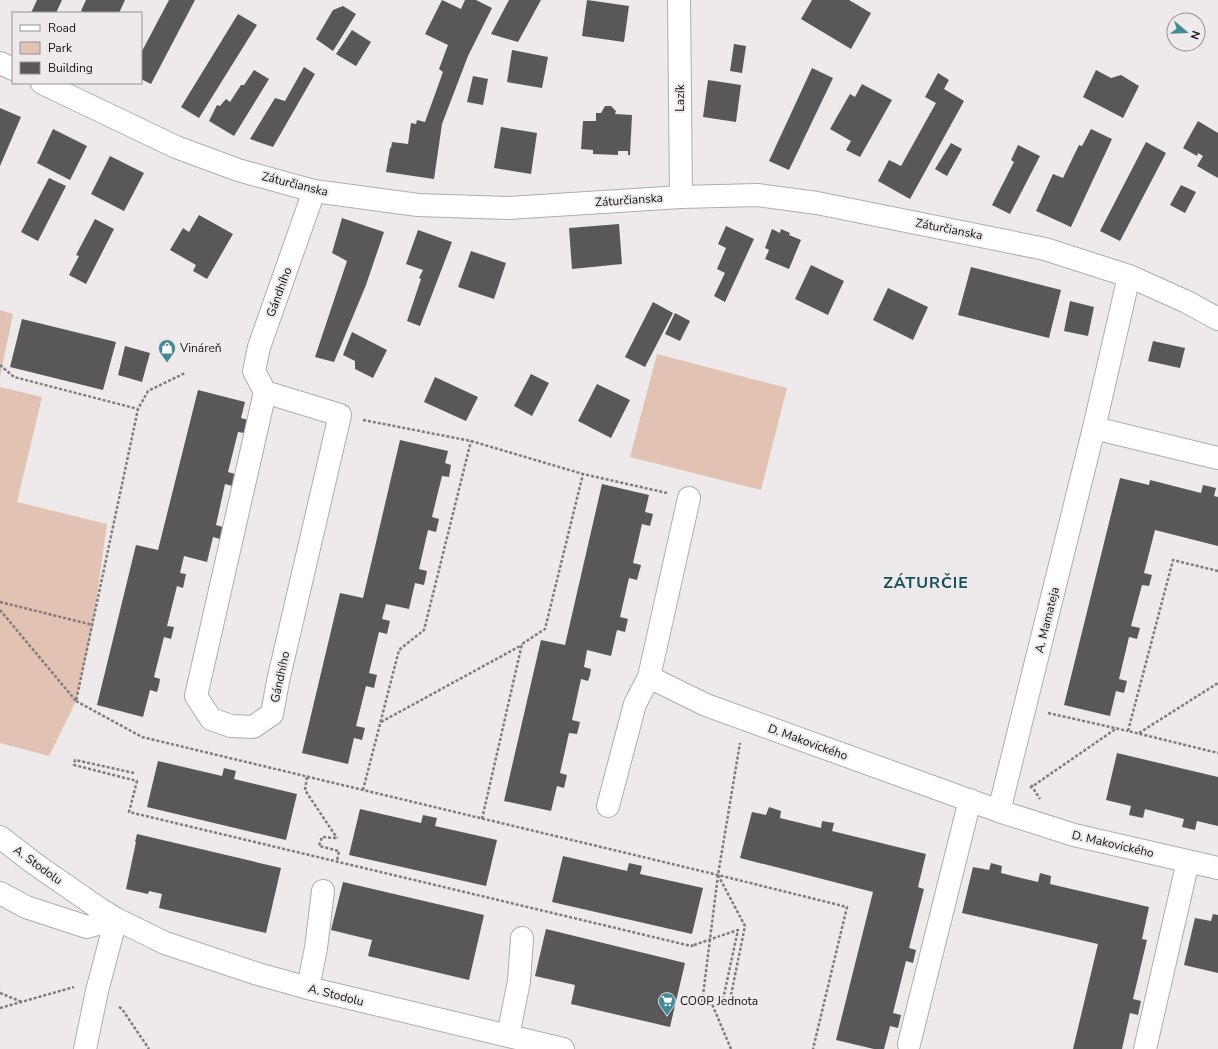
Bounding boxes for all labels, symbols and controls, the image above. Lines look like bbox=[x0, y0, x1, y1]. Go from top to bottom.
legend bbox=[12, 12, 142, 84]
north arrow bbox=[1166, 12, 1206, 52]
text: Road bbox=[48, 20, 76, 36]
text: N bbox=[1187, 29, 1203, 41]
text: Park bbox=[48, 40, 73, 56]
text: Building bbox=[48, 60, 93, 76]
street label: Lazík bbox=[672, 83, 688, 112]
street label: Záturčianska bbox=[260, 168, 330, 200]
street label: Záturčianska bbox=[594, 190, 664, 210]
street label: Záturčianska bbox=[914, 215, 984, 243]
street label: Gándhího bbox=[263, 264, 296, 319]
shop icon: Vináreň bbox=[157, 338, 177, 363]
place label: Vináreň bbox=[179, 340, 222, 356]
district label: ZÁTURČIE bbox=[883, 572, 969, 594]
street label: A. Mamateja bbox=[1031, 585, 1063, 655]
street label: Gándhího bbox=[267, 650, 293, 704]
street label: D. Makovického bbox=[766, 720, 850, 764]
street label: D. Makovického bbox=[1070, 827, 1156, 861]
street label: A. Stodolu bbox=[10, 842, 66, 888]
street label: A. Stodolu bbox=[306, 980, 366, 1010]
supermarket icon: COOP Jednota bbox=[657, 991, 677, 1016]
place label: COOP Jednota bbox=[680, 993, 758, 1009]

